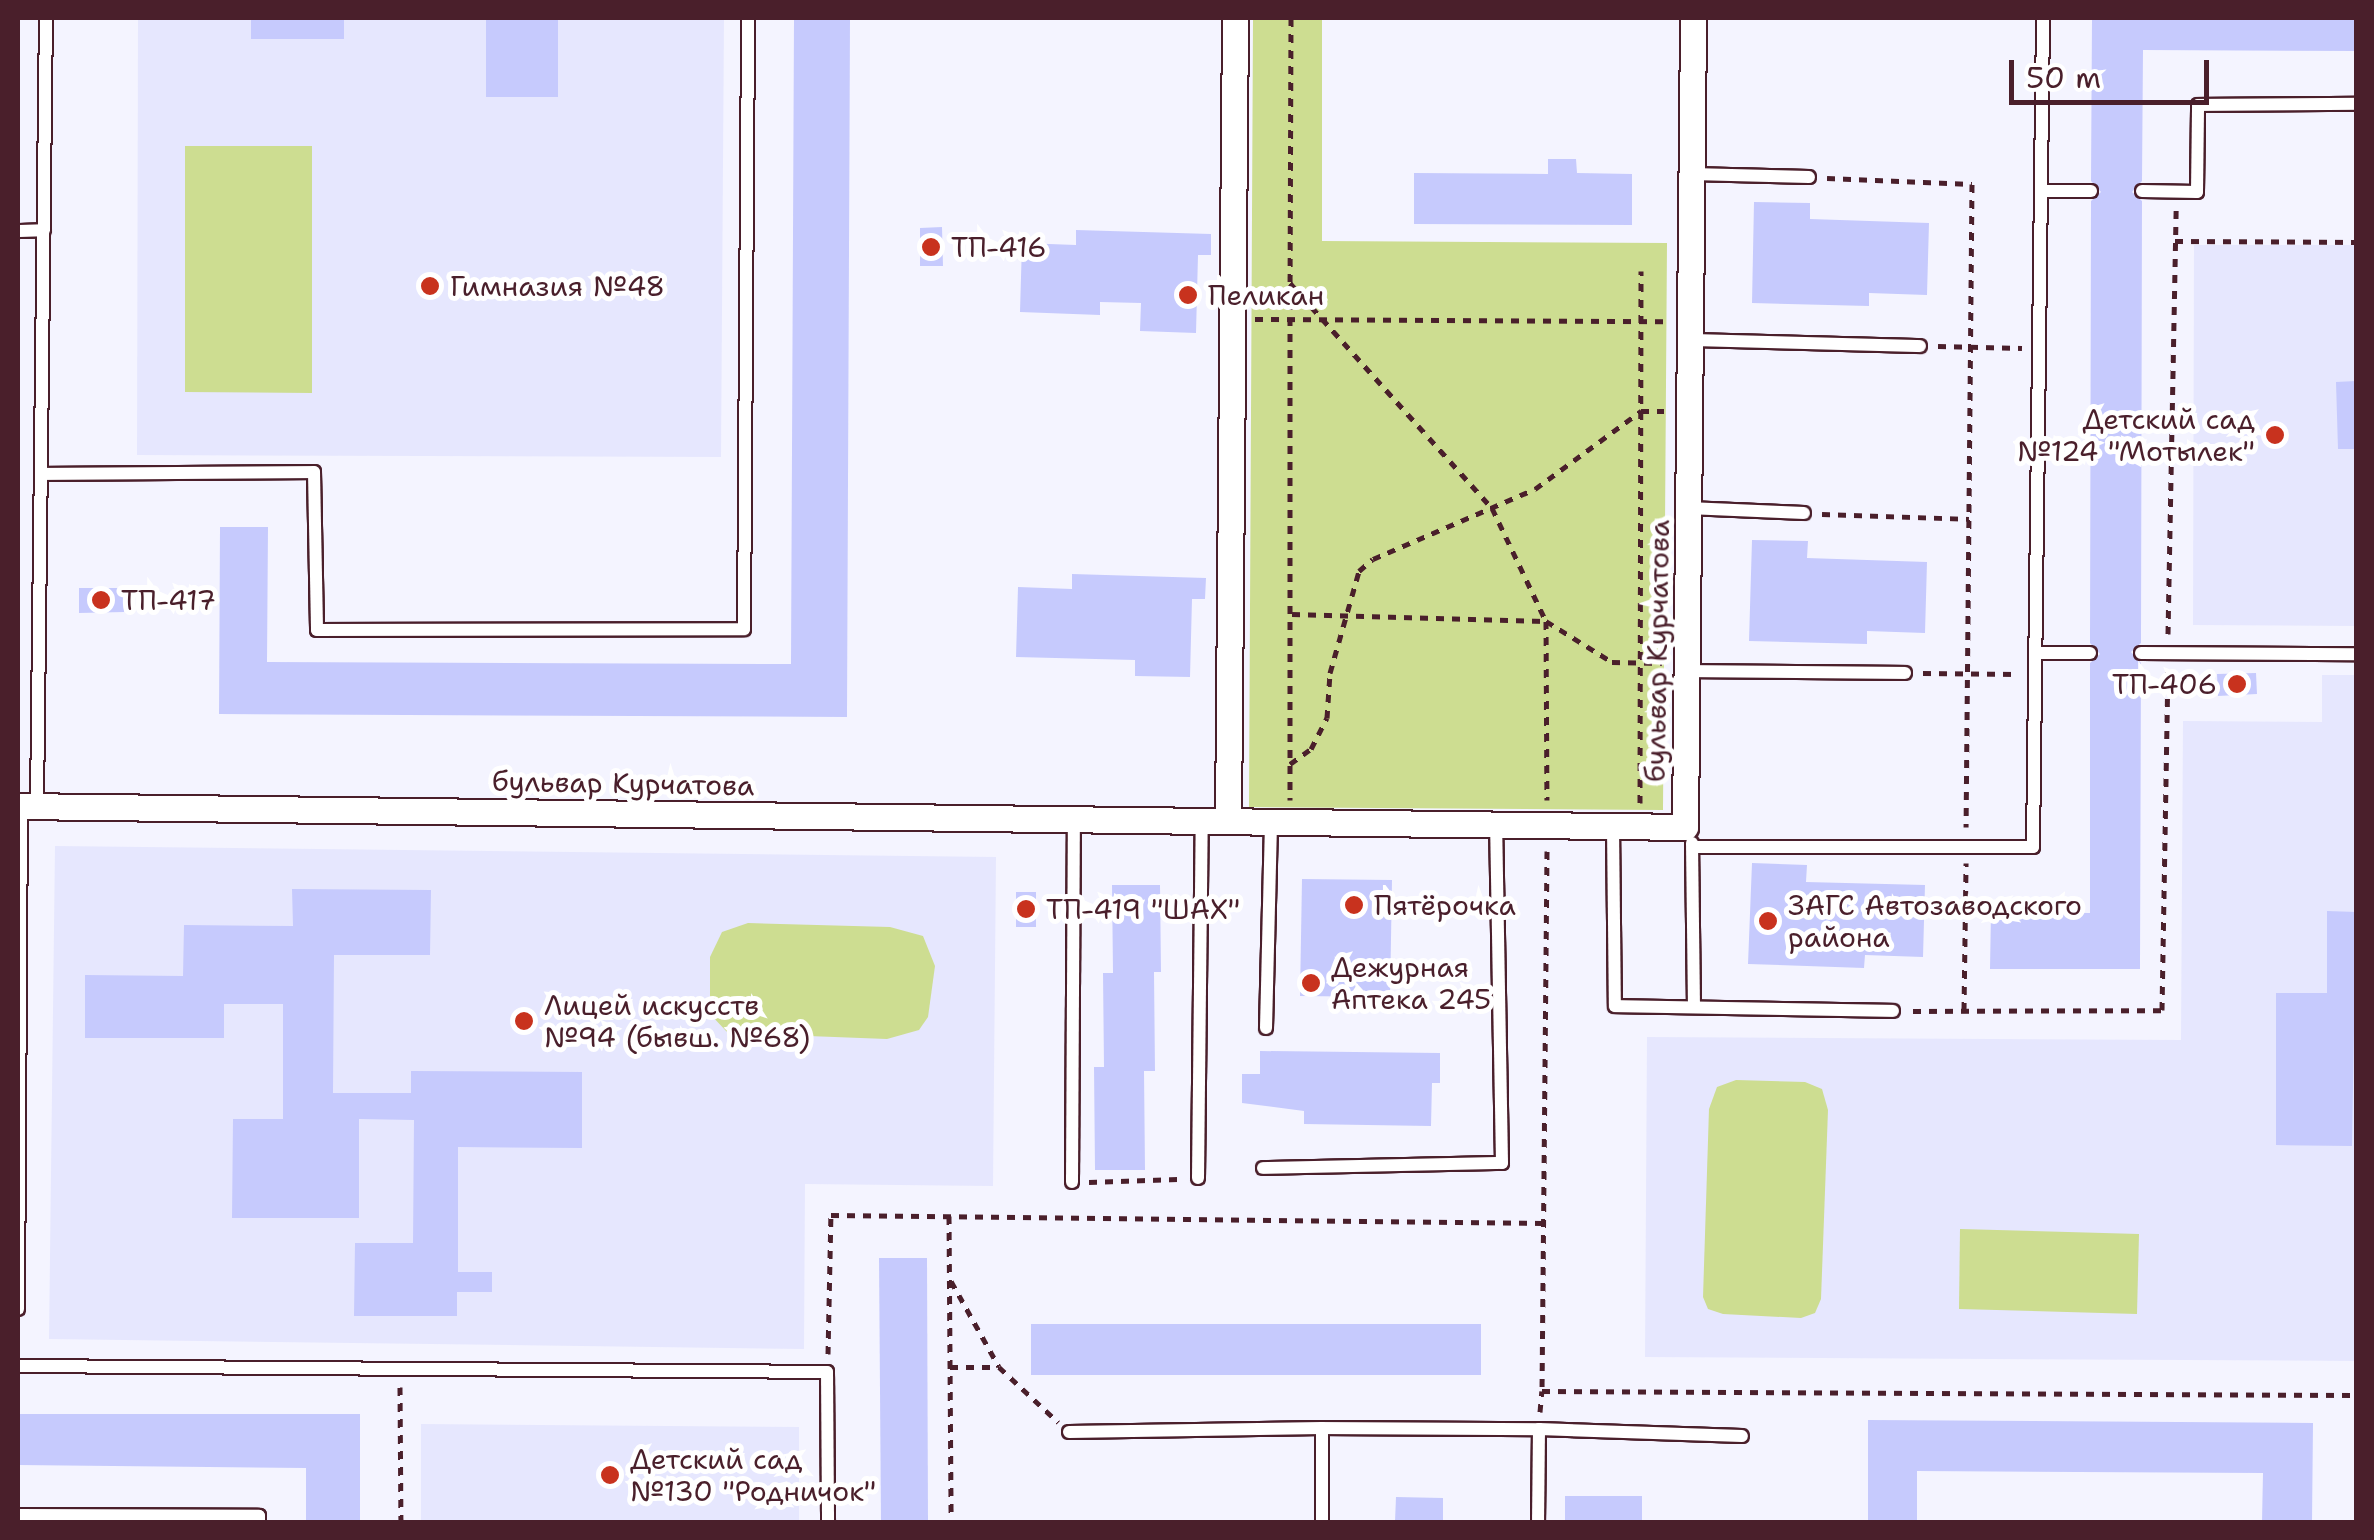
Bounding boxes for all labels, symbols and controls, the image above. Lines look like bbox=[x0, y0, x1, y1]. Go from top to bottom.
scale bar bbox=[2014, 40, 2214, 102]
text: 50 m bbox=[2026, 57, 2101, 98]
place label: ТП-416 bbox=[951, 230, 1047, 264]
marker: ТП-416 bbox=[920, 236, 942, 258]
place label: Гимназия №48 bbox=[450, 269, 665, 303]
marker: Гимназия №48 bbox=[419, 275, 441, 297]
place label: Пеликан bbox=[1208, 278, 1324, 312]
marker: Пеликан bbox=[1177, 284, 1199, 306]
place label: Детский сад №124 "Мотылек" bbox=[2017, 402, 2255, 468]
marker: Детский сад №124 "Мотылек" bbox=[2264, 424, 2286, 446]
street label: бульвар Курчатова bbox=[1638, 519, 1676, 783]
place label: ТП-417 bbox=[121, 583, 216, 617]
marker: ТП-417 bbox=[90, 589, 112, 611]
place label: ТП-406 bbox=[2112, 667, 2217, 701]
marker: ТП-406 bbox=[2226, 673, 2248, 695]
street label: бульвар Курчатова bbox=[491, 764, 755, 802]
place label: Пятёрочка bbox=[1374, 888, 1516, 922]
place label: ЗАГС Автозаводского района bbox=[1788, 888, 2082, 954]
place label: ТП-419 "ШАХ" bbox=[1046, 892, 1240, 926]
marker: Пятёрочка bbox=[1343, 894, 1365, 916]
marker: ТП-419 "ШАХ" bbox=[1015, 898, 1037, 920]
marker: ЗАГС Автозаводского района bbox=[1757, 910, 1779, 932]
place label: Дежурная Аптека 245 bbox=[1331, 950, 1491, 1016]
marker: Дежурная Аптека 245 bbox=[1300, 972, 1322, 994]
place label: Лицей искусств №94 (бывш. №68) bbox=[544, 988, 812, 1054]
marker: Лицей искусств №94 (бывш. №68) bbox=[513, 1010, 535, 1032]
place label: Детский сад №130 "Родничок" bbox=[630, 1442, 876, 1508]
marker: Детский сад №130 "Родничок" bbox=[599, 1464, 621, 1486]

